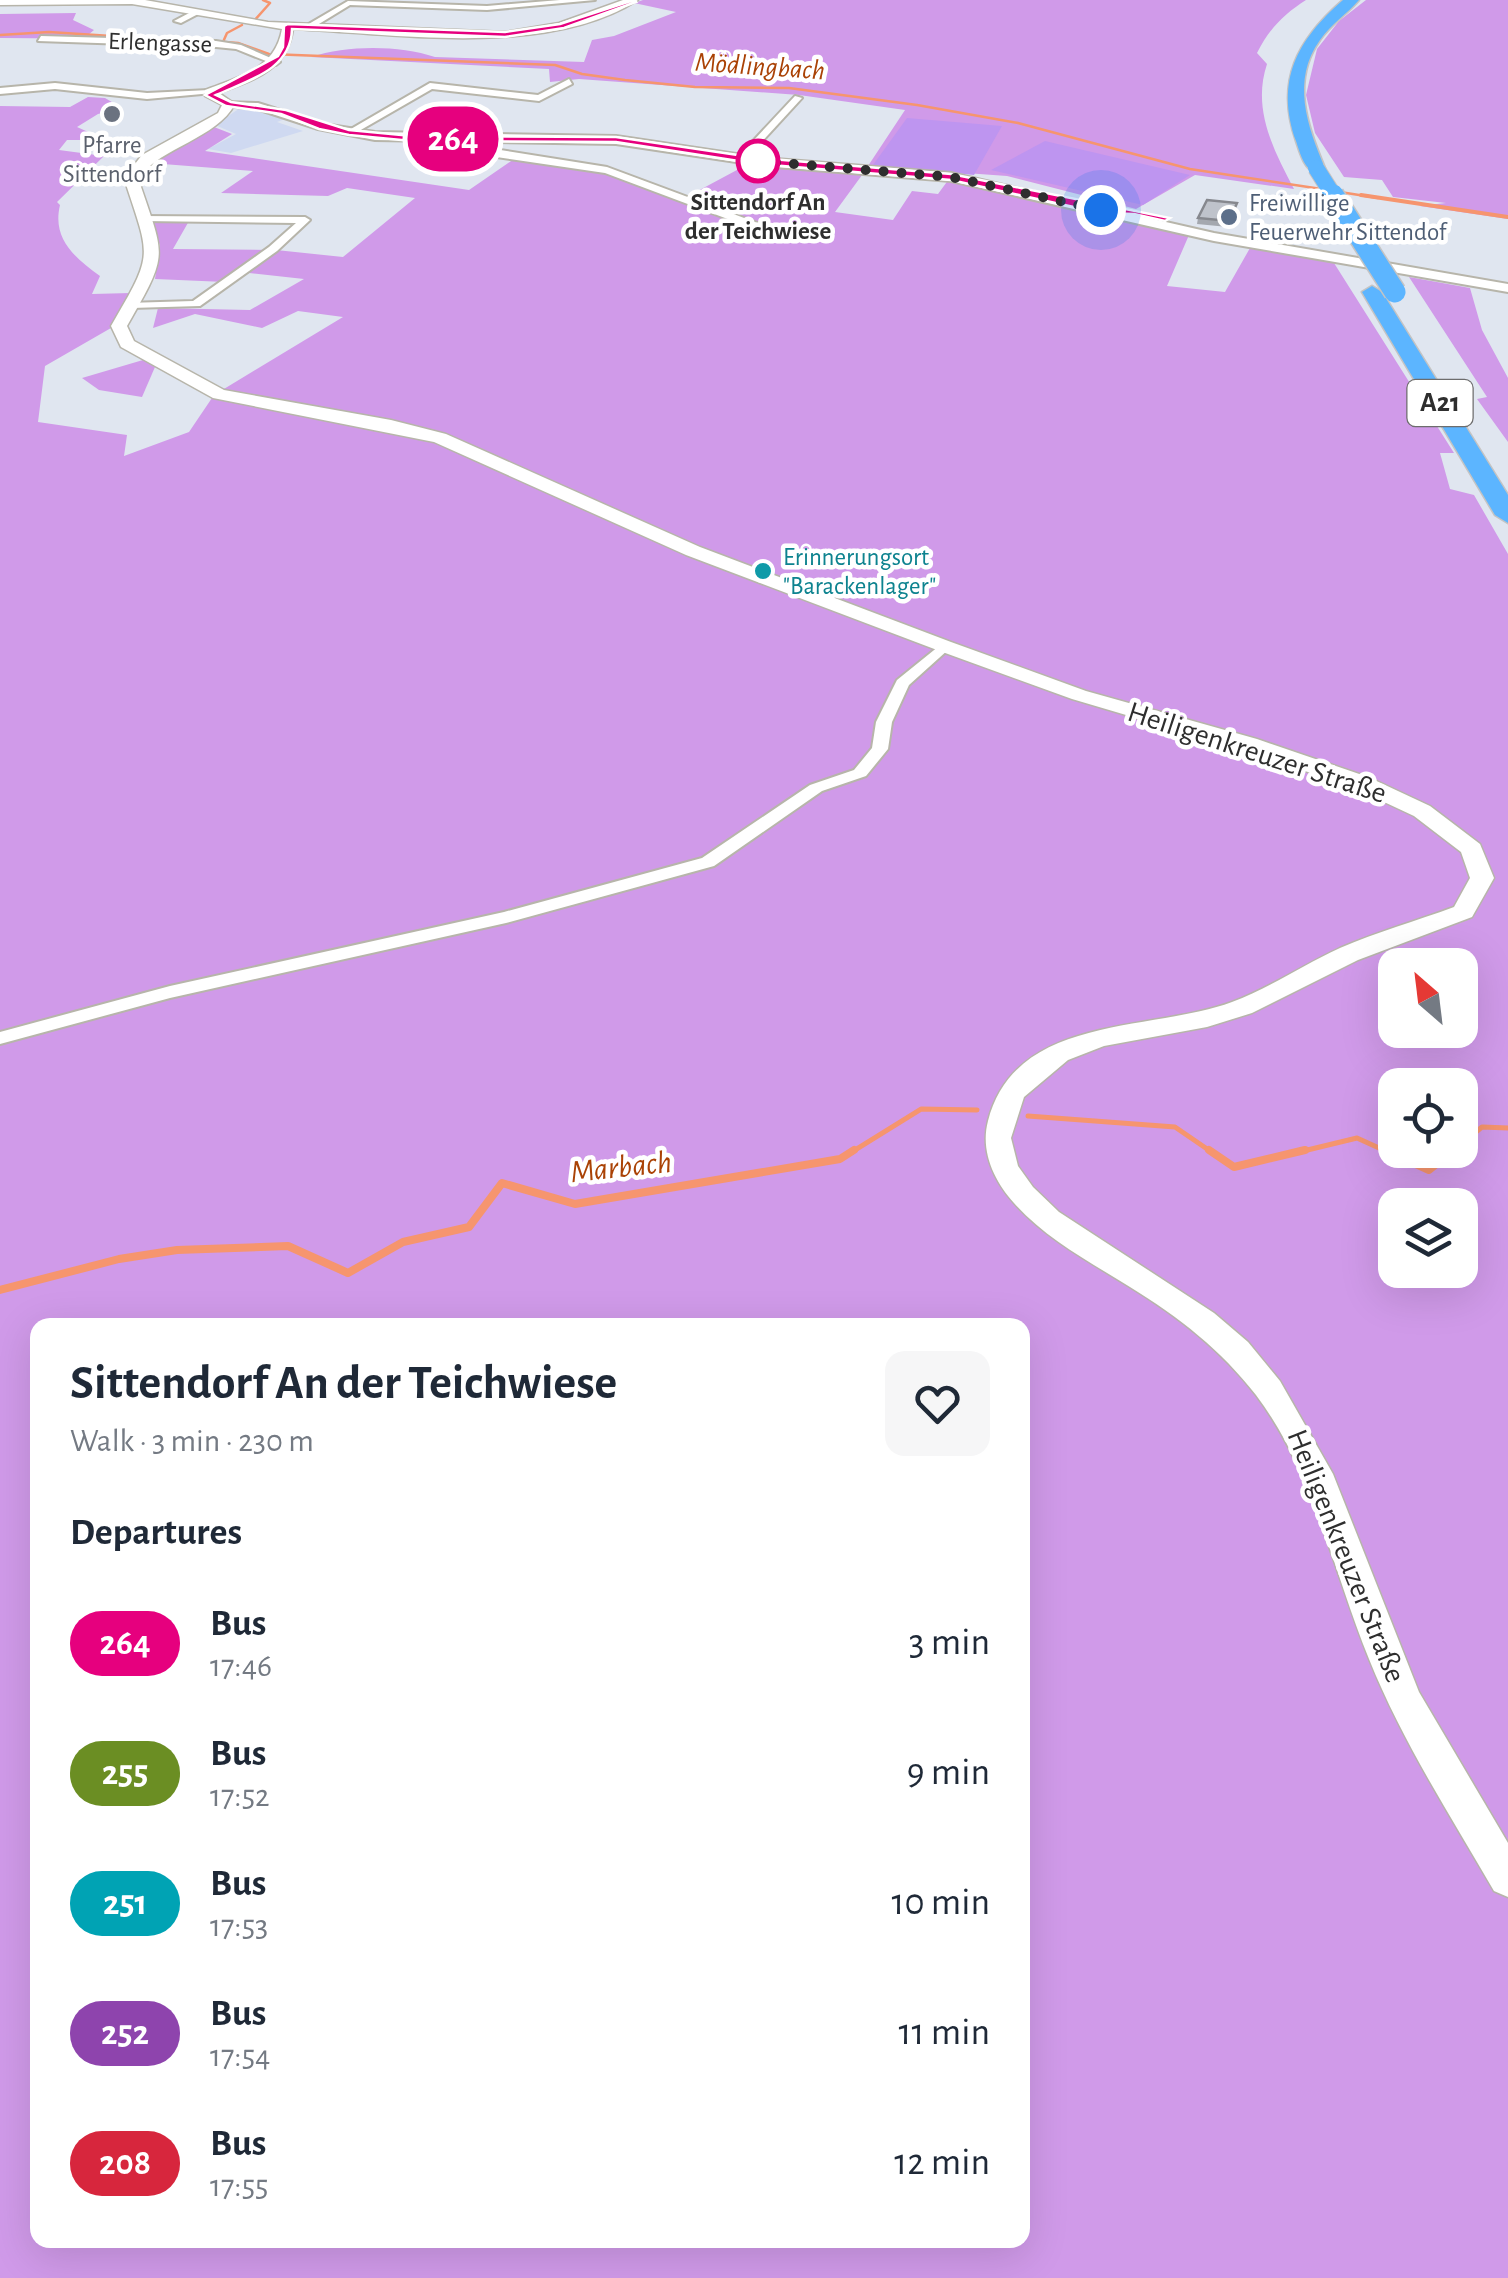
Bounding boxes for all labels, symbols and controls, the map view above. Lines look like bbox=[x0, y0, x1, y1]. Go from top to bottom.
street label: Erlengasse bbox=[108, 29, 212, 57]
water label: Mödlingbach bbox=[694, 48, 826, 86]
marker: Pfarre Sittendorf bbox=[101, 103, 123, 125]
line badge: 264 bbox=[396, 106, 510, 172]
text: 264 bbox=[428, 122, 479, 157]
place label: Pfarre Sittendorf bbox=[63, 133, 163, 187]
marker: Sittendorf An der Teichwiese bbox=[737, 140, 779, 182]
your location bbox=[1076, 185, 1126, 235]
place label: Sittendorf An der Teichwiese bbox=[685, 190, 831, 244]
place label: Freiwillige Feuerwehr Sittendof bbox=[1249, 191, 1448, 245]
marker: Freiwillige Feuerwehr Sittendof bbox=[1218, 206, 1240, 228]
road number: A21 bbox=[1408, 380, 1472, 426]
place label: Erinnerungsort "Barackenlager" bbox=[783, 545, 936, 599]
marker: Erinnerungsort "Barackenlager" bbox=[752, 560, 774, 582]
street label: Heiligenkreuzer Straße bbox=[1124, 697, 1390, 809]
north arrow bbox=[1378, 948, 1478, 1048]
map controls bbox=[1378, 948, 1478, 1288]
button: locate bbox=[1378, 1068, 1478, 1168]
water label: Marbach bbox=[569, 1146, 673, 1188]
button: layers bbox=[1378, 1188, 1478, 1288]
button: heart bbox=[885, 1351, 990, 1456]
text: Sittendorf An der Teichwiese bbox=[70, 1360, 617, 1408]
text: Walk · 3 min · 230 m bbox=[70, 1425, 314, 1457]
street label: Heiligenkreuzer Straße bbox=[1282, 1425, 1410, 1687]
text: Departures bbox=[70, 1514, 242, 1552]
text: Bus bbox=[210, 1605, 266, 1643]
text: 3 min bbox=[909, 1624, 990, 1662]
text: 264 bbox=[100, 1626, 151, 1661]
text: 17:46 bbox=[210, 1650, 272, 1682]
text: Bus bbox=[210, 1735, 266, 1773]
text: 9 min bbox=[907, 1754, 990, 1792]
text: 255 bbox=[102, 1756, 148, 1791]
text: 17:52 bbox=[210, 1780, 270, 1812]
text: Bus bbox=[210, 1865, 266, 1903]
text: 10 min bbox=[891, 1884, 990, 1922]
text: 251 bbox=[103, 1886, 147, 1921]
text: 17:53 bbox=[210, 1910, 268, 1942]
text: Bus bbox=[210, 1995, 266, 2033]
text: 11 min bbox=[898, 2014, 990, 2052]
text: 252 bbox=[101, 2016, 149, 2051]
text: 17:54 bbox=[210, 2040, 270, 2072]
text: Bus bbox=[210, 2125, 266, 2163]
text: 12 min bbox=[894, 2144, 990, 2182]
text: 208 bbox=[99, 2146, 151, 2181]
text: 17:55 bbox=[210, 2170, 268, 2202]

